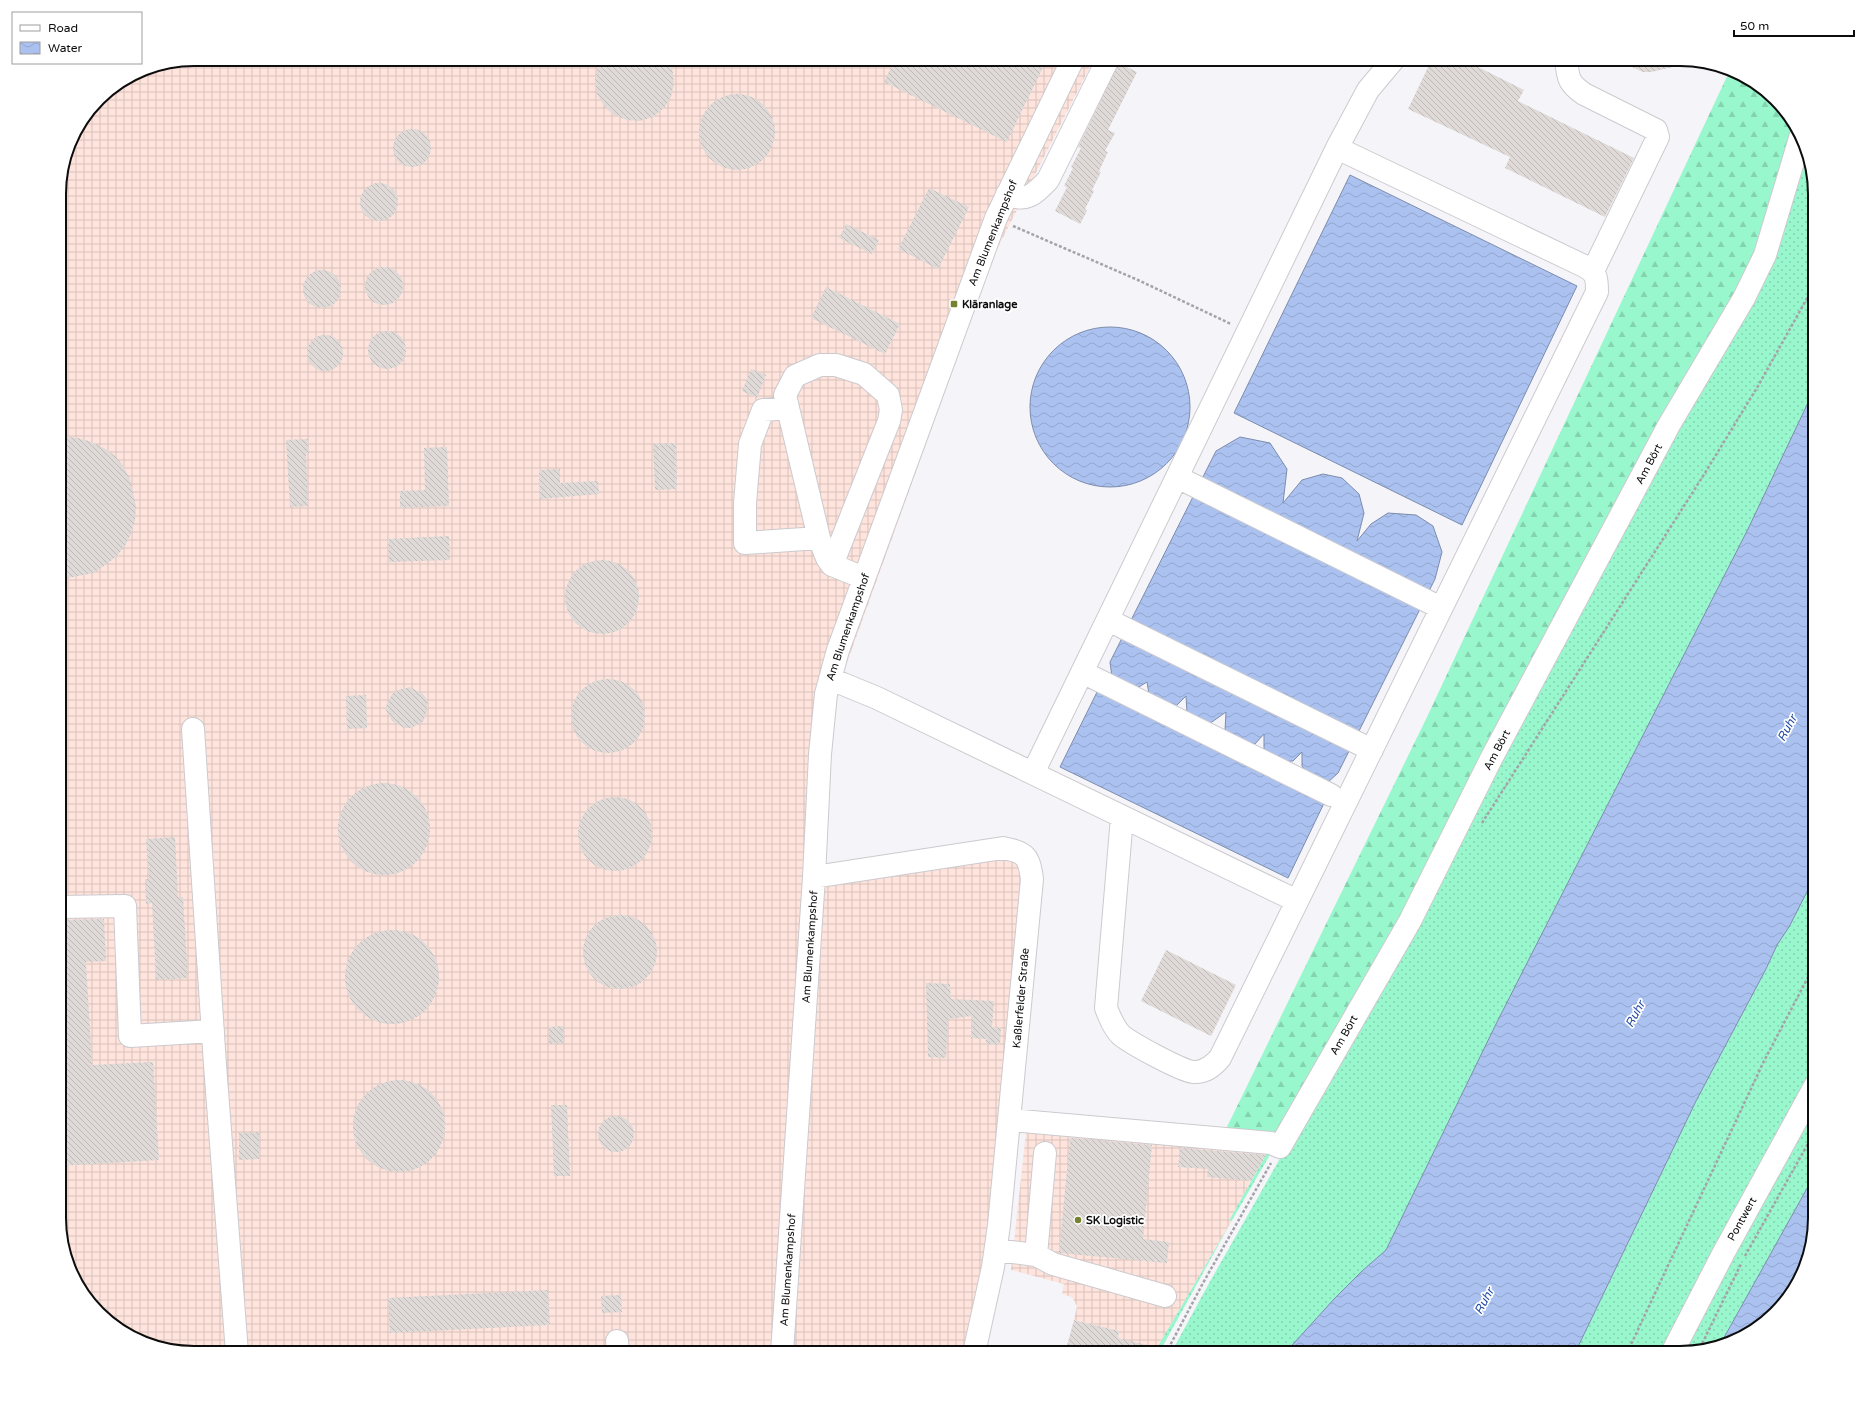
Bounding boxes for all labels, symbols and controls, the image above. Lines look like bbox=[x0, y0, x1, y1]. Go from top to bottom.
legend bbox=[12, 12, 142, 64]
scale bar bbox=[1734, 12, 1854, 38]
text: 50 m bbox=[1740, 19, 1769, 33]
text: Road bbox=[48, 21, 78, 35]
text: Water bbox=[48, 41, 83, 55]
street label: Am Blumenkampshof bbox=[966, 177, 1020, 288]
place label: Kläranlage bbox=[962, 298, 1018, 312]
marker: Kläranlage bbox=[949, 299, 959, 309]
street label: Am Bört bbox=[1633, 442, 1665, 486]
street label: Am Blumenkampshof bbox=[823, 571, 873, 683]
water label: Ruhr bbox=[1774, 711, 1800, 744]
street label: Am Bört bbox=[1481, 728, 1513, 772]
street label: Am Blumenkampshof bbox=[800, 889, 820, 1004]
street label: Kaßlerfelder Straße bbox=[1010, 947, 1032, 1049]
water label: Ruhr bbox=[1622, 997, 1648, 1030]
street label: Am Bört bbox=[1327, 1013, 1361, 1057]
street label: Pontwert bbox=[1725, 1195, 1759, 1243]
street label: Am Blumenkampshof bbox=[778, 1212, 798, 1327]
place label: SK Logistic bbox=[1086, 1214, 1144, 1228]
marker: SK Logistic bbox=[1073, 1215, 1083, 1225]
water label: Ruhr bbox=[1471, 1284, 1497, 1317]

